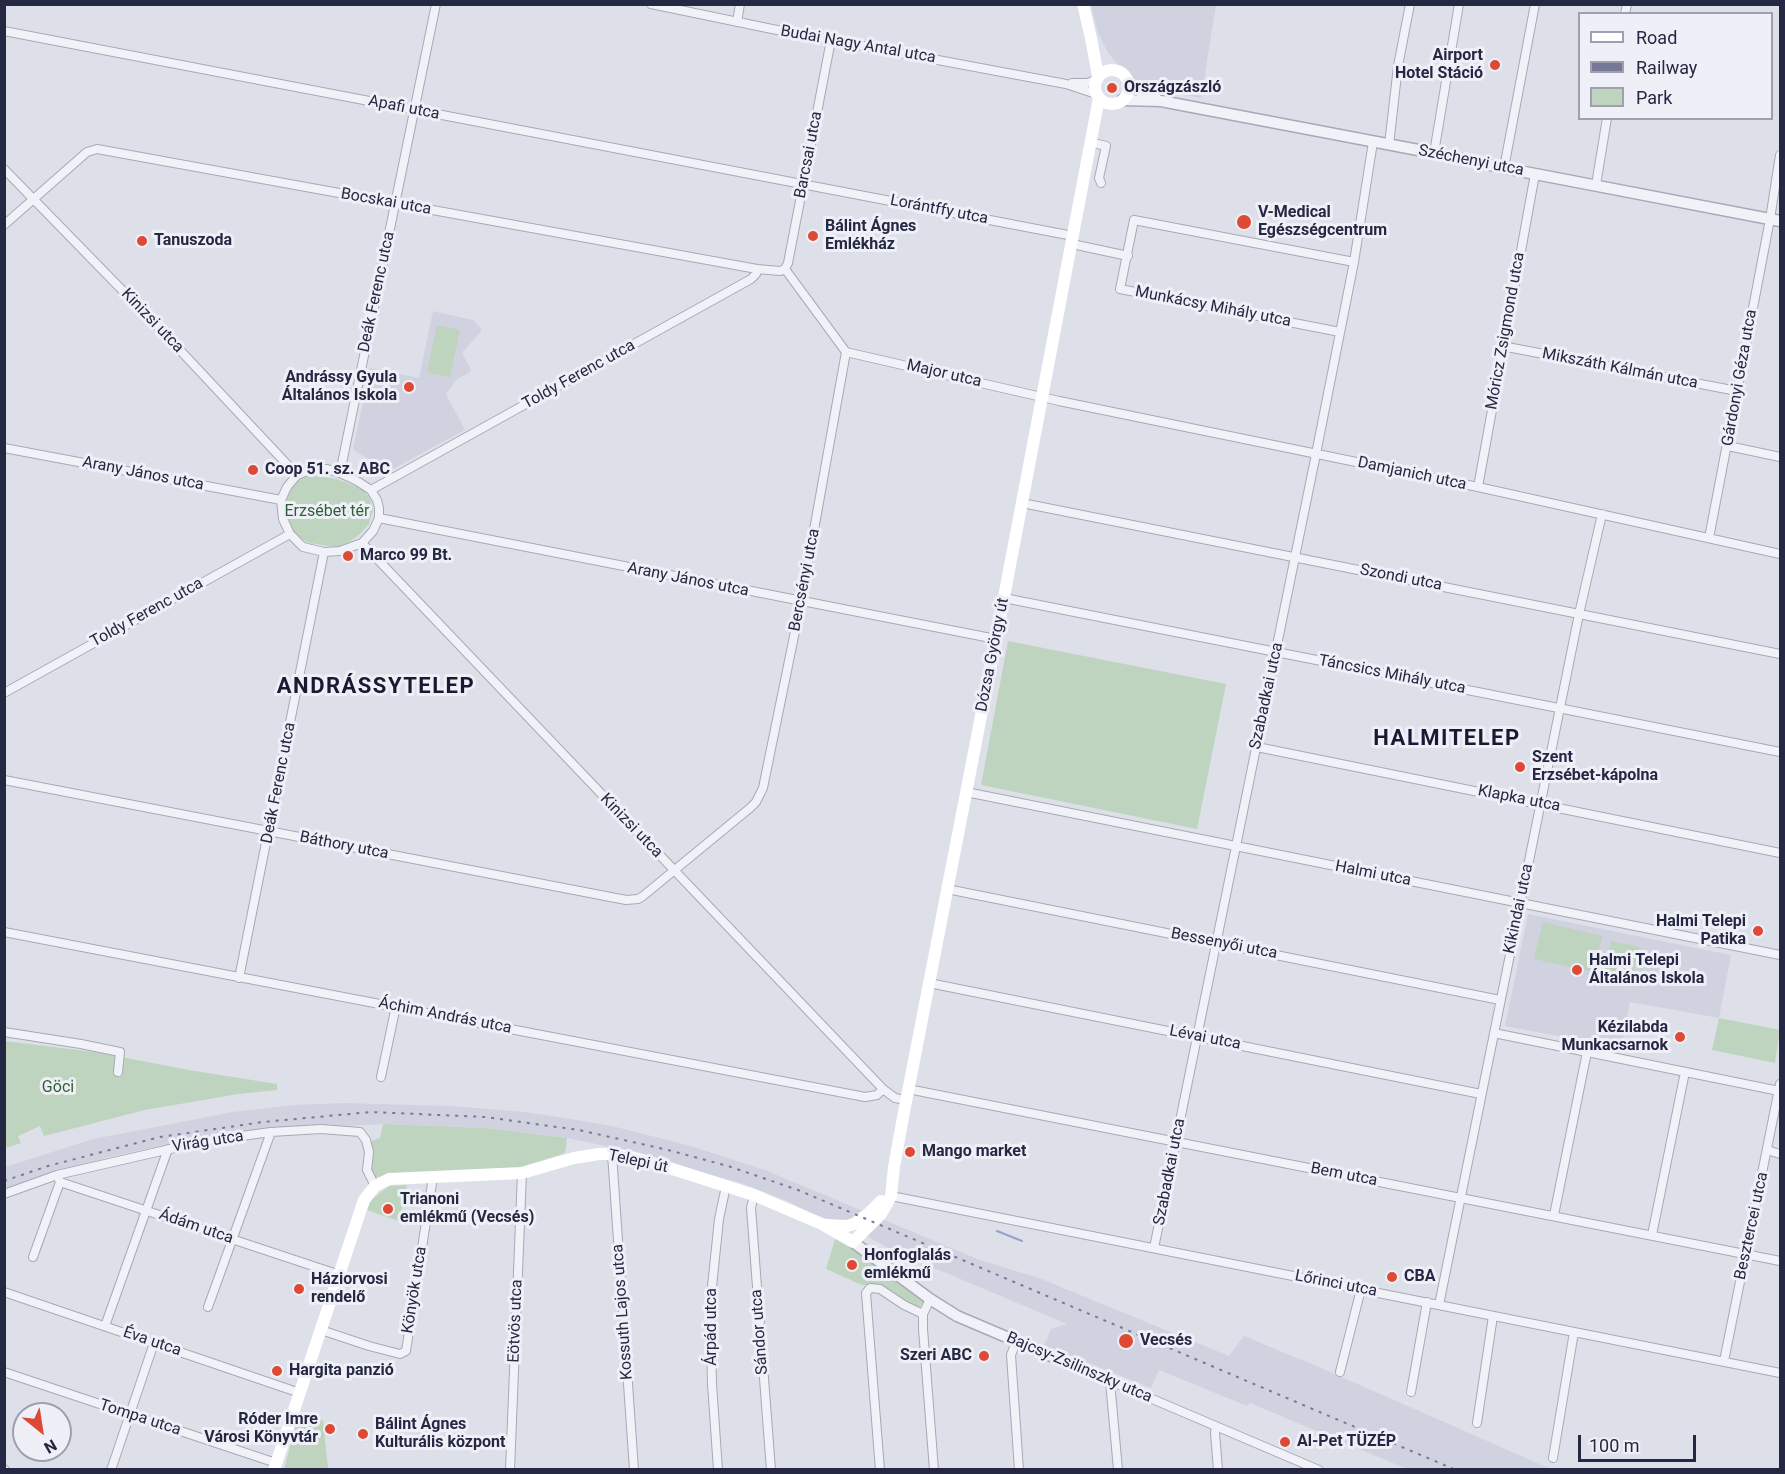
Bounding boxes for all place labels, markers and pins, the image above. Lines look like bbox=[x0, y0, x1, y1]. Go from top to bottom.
place label: Airport Hotel Stáció bbox=[1395, 46, 1483, 84]
marker: Airport Hotel Stáció bbox=[1488, 58, 1502, 72]
place label: Országzászló bbox=[1124, 78, 1221, 98]
marker: Országzászló bbox=[1105, 81, 1119, 95]
place label: V-Medical Egészségcentrum bbox=[1258, 203, 1387, 241]
marker: V-Medical Egészségcentrum bbox=[1235, 213, 1253, 231]
place label: Bálint Ágnes Emlékház bbox=[825, 217, 916, 255]
marker: Bálint Ágnes Emlékház bbox=[806, 229, 820, 243]
place label: Tanuszoda bbox=[154, 231, 232, 251]
marker: Tanuszoda bbox=[135, 234, 149, 248]
place label: Andrássy Gyula Általános Iskola bbox=[282, 368, 397, 406]
marker: Andrássy Gyula Általános Iskola bbox=[402, 380, 416, 394]
place label: Coop 51. sz. ABC bbox=[265, 460, 390, 480]
marker: Coop 51. sz. ABC bbox=[246, 463, 260, 477]
place label: Marco 99 Bt. bbox=[360, 546, 452, 566]
marker: Marco 99 Bt. bbox=[341, 549, 355, 563]
place label: Szent Erzsébet-kápolna bbox=[1532, 748, 1658, 786]
marker: Szent Erzsébet-kápolna bbox=[1513, 760, 1527, 774]
place label: Halmi Telepi Patika bbox=[1656, 912, 1746, 950]
marker: Halmi Telepi Patika bbox=[1751, 924, 1765, 938]
place label: Halmi Telepi Általános Iskola bbox=[1589, 951, 1704, 989]
marker: Halmi Telepi Általános Iskola bbox=[1570, 963, 1584, 977]
place label: Kézilabda Munkacsarnok bbox=[1561, 1018, 1668, 1056]
marker: Kézilabda Munkacsarnok bbox=[1673, 1030, 1687, 1044]
place label: Mango market bbox=[922, 1142, 1026, 1162]
marker: Mango market bbox=[903, 1145, 917, 1159]
place label: Trianoni emlékmű (Vecsés) bbox=[400, 1190, 534, 1228]
marker: Trianoni emlékmű (Vecsés) bbox=[381, 1202, 395, 1216]
place label: Honfoglalás emlékmű bbox=[864, 1246, 951, 1284]
marker: Honfoglalás emlékmű bbox=[845, 1258, 859, 1272]
place label: CBA bbox=[1404, 1267, 1435, 1287]
place label: Háziorvosi rendelő bbox=[311, 1270, 388, 1308]
marker: CBA bbox=[1385, 1270, 1399, 1284]
marker: Háziorvosi rendelő bbox=[292, 1282, 306, 1296]
place label: Vecsés bbox=[1140, 1331, 1192, 1351]
marker: Vecsés bbox=[1117, 1332, 1135, 1350]
place label: Szeri ABC bbox=[900, 1346, 972, 1366]
marker: Szeri ABC bbox=[977, 1349, 991, 1363]
place label: Hargita panzió bbox=[289, 1361, 394, 1381]
marker: Hargita panzió bbox=[270, 1364, 284, 1378]
place label: Róder Imre Városi Könyvtár bbox=[204, 1410, 318, 1448]
place label: Bálint Ágnes Kulturális központ bbox=[375, 1415, 505, 1453]
marker: Róder Imre Városi Könyvtár bbox=[323, 1422, 337, 1436]
marker: Bálint Ágnes Kulturális központ bbox=[356, 1427, 370, 1441]
place label: Al-Pet TÜZÉP bbox=[1297, 1432, 1396, 1452]
marker: Al-Pet TÜZÉP bbox=[1278, 1435, 1292, 1449]

